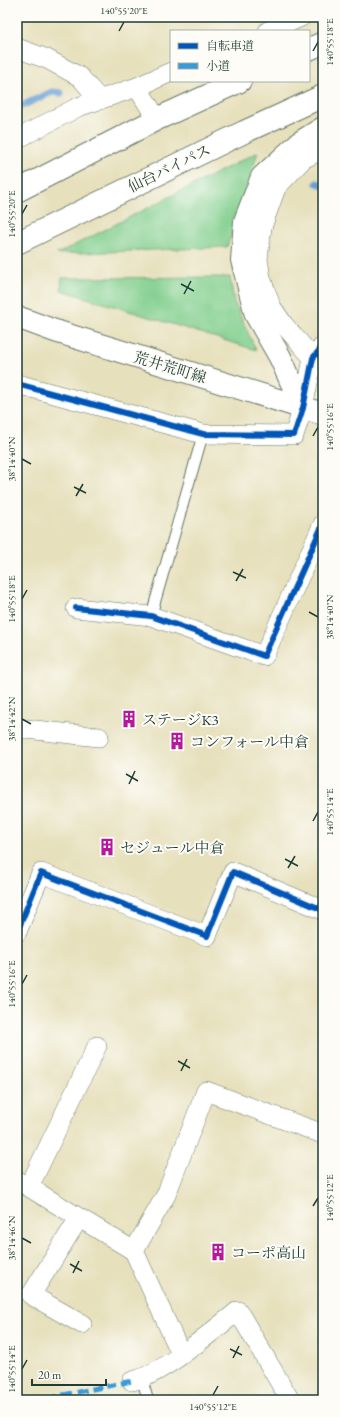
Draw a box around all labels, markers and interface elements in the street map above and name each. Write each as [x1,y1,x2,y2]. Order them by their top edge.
text: 140°55'20"E [100,4,148,17]
text: 140°55'18"E [323,18,336,66]
legend [170,30,310,82]
text: 自転車道 [206,38,254,54]
text: 小道 [206,58,230,74]
street label: 仙台バイパス [125,140,213,196]
text: 140°55'20"E [5,190,18,238]
street label: 荒井荒町線 [131,347,209,387]
text: 140°55'16"E [323,403,336,451]
text: 38°14'40"N [5,436,18,481]
text: 140°55'18"E [5,575,18,623]
text: 38°14'40"N [323,594,336,639]
text: 38°14'42"N [5,696,18,741]
building icon: ステージK3 [119,709,139,729]
place label: ステージK3 [142,710,219,729]
building icon: コンフォール中倉 [167,731,187,751]
place label: コンフォール中倉 [190,732,309,751]
text: 140°55'14"E [323,788,336,836]
building icon: セジュール中倉 [97,837,117,857]
place label: セジュール中倉 [120,838,224,857]
text: 140°55'16"E [5,960,18,1008]
text: 140°55'12"E [323,1174,336,1222]
text: 38°14'46"N [5,1215,18,1260]
building icon: コーポ高山 [208,1242,228,1262]
place label: コーポ高山 [231,1243,306,1262]
text: 140°55'14"E [5,1345,18,1393]
scale bar [32,1361,106,1387]
text: 20 m [38,1367,62,1383]
text: 140°55'12"E [189,1400,237,1413]

